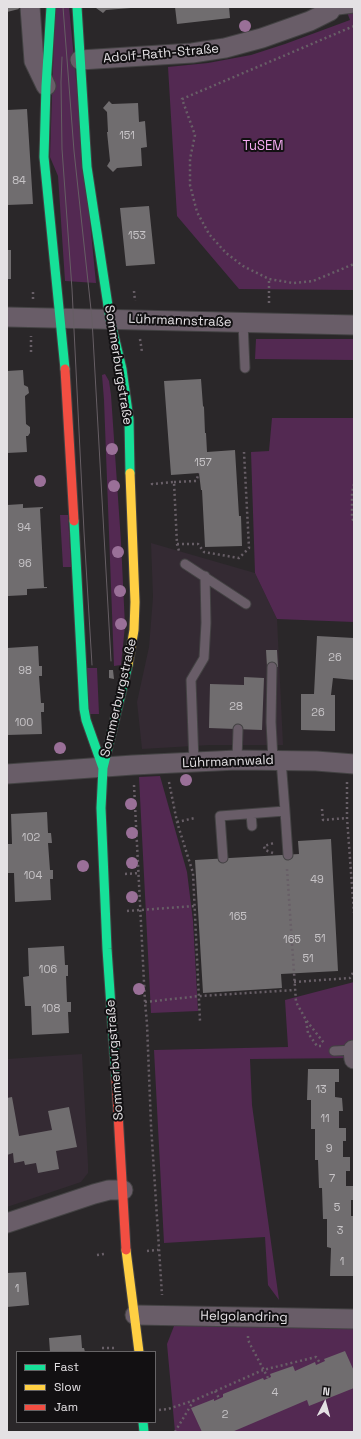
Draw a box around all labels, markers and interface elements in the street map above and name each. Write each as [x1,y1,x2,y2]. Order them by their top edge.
street label: Adolf-Rath-Straße [102,41,220,67]
house number: 151 [119,129,135,143]
park label: TuSEM [242,138,284,154]
house number: 84 [12,174,26,188]
house number: 153 [128,229,146,243]
street label: Sommerburgstraße [101,304,135,426]
street label: Lührmannstraße [128,311,232,331]
house number: 157 [194,456,212,470]
house number: 94 [17,521,31,535]
house number: 96 [18,557,32,571]
street label: Sommerburgstraße [98,637,140,759]
house number: 26 [328,651,342,665]
house number: 98 [18,664,32,678]
house number: 28 [229,700,243,714]
house number: 26 [311,706,325,720]
house number: 100 [15,716,33,730]
street label: Lührmannwald [182,753,274,771]
house number: 102 [22,831,40,845]
house number: 104 [24,869,42,883]
house number: 49 [310,873,324,887]
house number: 165 [229,910,247,924]
house number: 51 [314,932,326,946]
house number: 165 [283,933,301,947]
house number: 51 [302,952,314,966]
house number: 106 [39,963,57,977]
street label: Sommerburgstraße [103,999,127,1121]
house number: 108 [42,1002,60,1016]
house number: 13 [315,1083,327,1097]
house number: 11 [320,1112,330,1126]
house number: 9 [326,1142,332,1156]
house number: 7 [329,1172,335,1186]
house number: 5 [334,1201,340,1215]
house number: 3 [337,1224,343,1238]
house number: 1 [340,1255,344,1269]
house number: 1 [15,1282,19,1296]
street label: Helgolandring [200,1308,288,1326]
legend [16,1351,156,1423]
text: Fast [54,1359,79,1375]
text: Slow [54,1379,81,1395]
north arrow [305,1383,345,1423]
text: N [322,1384,331,1398]
house number: 4 [272,1386,278,1400]
text: Jam [54,1399,78,1415]
house number: 2 [222,1408,228,1422]

